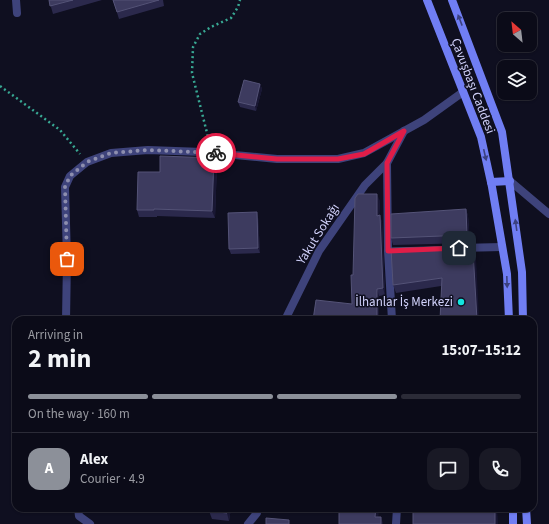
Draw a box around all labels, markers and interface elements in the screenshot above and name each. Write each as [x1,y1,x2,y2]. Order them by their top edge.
north arrow [497,12,537,52]
map controls [497,12,537,100]
one-way arrow [456,14,462,26]
street label: Çavuşbaşı Caddesi [447,36,499,136]
button: layers [497,60,537,100]
courier [196,133,236,173]
icon: bike [205,142,227,164]
one-way arrow [482,148,488,161]
street label: Yakut Sokağı [292,200,344,269]
one-way arrow [513,219,519,232]
pin [442,231,476,265]
icon: home [448,237,470,259]
pin [50,242,84,276]
icon: bag [56,248,78,270]
one-way arrow [504,276,510,289]
place label: İlhanlar İş Merkezi [355,293,453,311]
marker: İlhanlar İş Merkezi [456,297,466,307]
text: Arriving in [28,326,83,344]
text: 2 min [28,340,91,377]
text: 15:07–15:12 [441,340,521,361]
text: On the way · 160 m [28,405,130,423]
button: chat [427,448,469,490]
button: phone [479,448,521,490]
text: Alex [80,449,108,470]
text: A [45,458,53,479]
text: Courier · 4.9 [80,470,145,488]

